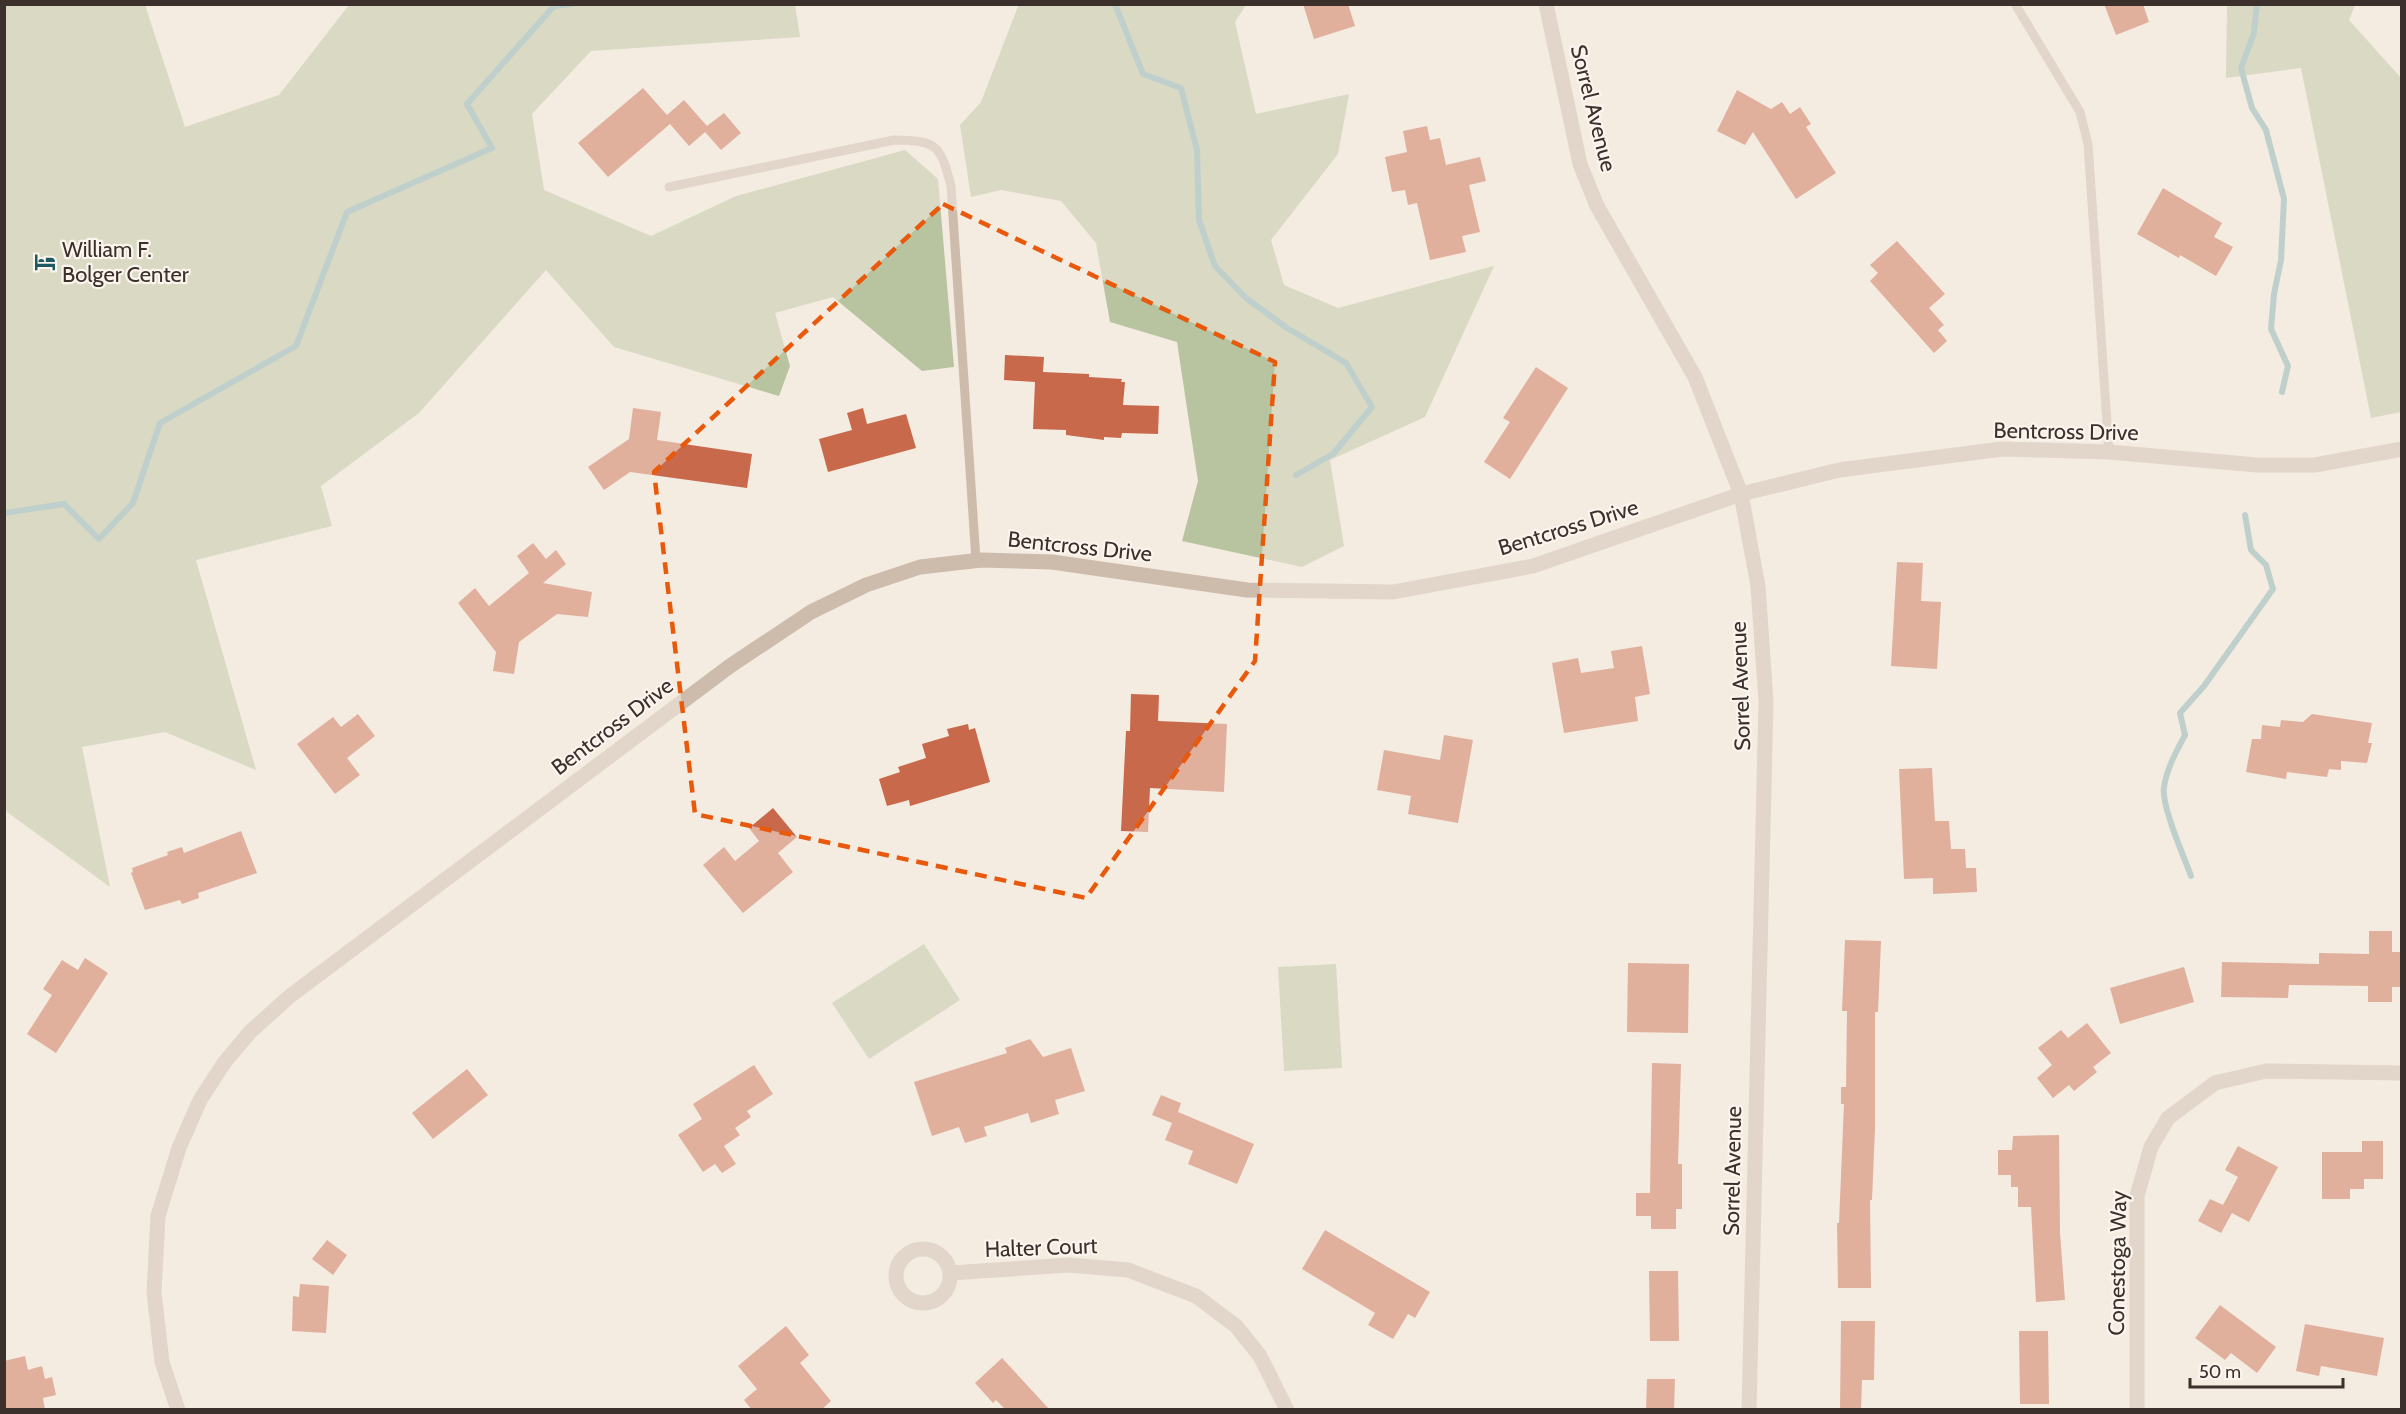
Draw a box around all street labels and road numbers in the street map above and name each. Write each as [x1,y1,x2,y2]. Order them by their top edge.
street label: Sorrel Avenue [1565,42,1622,174]
street label: Bentcross Drive [1993,417,2139,446]
street label: Bentcross Drive [1495,493,1641,562]
street label: Bentcross Drive [1006,525,1154,568]
street label: Sorrel Avenue [1725,621,1756,751]
street label: Bentcross Drive [546,672,678,781]
street label: Sorrel Avenue [1718,1106,1747,1236]
street label: Conestoga Way [2103,1190,2132,1336]
street label: Halter Court [984,1232,1098,1263]

